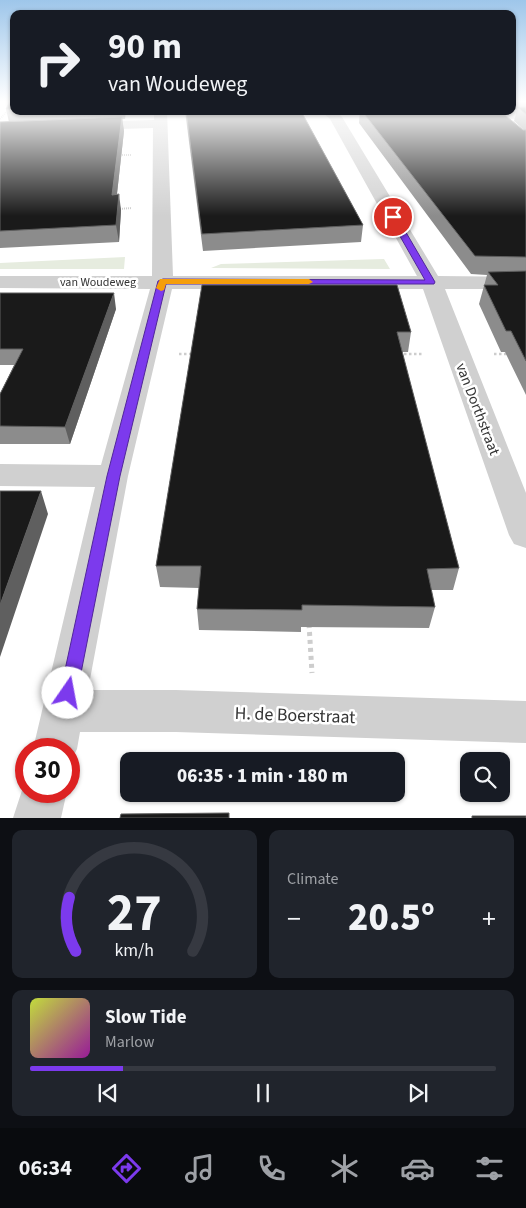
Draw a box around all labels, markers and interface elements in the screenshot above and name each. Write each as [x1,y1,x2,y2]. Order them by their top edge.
text: 90 m [108,22,182,72]
icon: right [25,30,90,95]
text: van Woudeweg [108,68,247,100]
pin [372,196,414,238]
icon: arrive [379,203,407,231]
street label: van Woudeweg [60,274,136,291]
street label: van Dorthstraat [450,360,505,458]
position arrow [41,666,93,718]
street label: H. de Boerstraat [234,701,356,730]
speed limit sign: 30 [15,738,80,803]
map controls [460,752,510,802]
button: search [460,752,510,802]
text: 06:35 · 1 min · 180 m [177,763,348,790]
text: Climate [287,868,338,890]
text: 27 [107,877,162,951]
text: 20.5° [348,891,435,945]
text: − [287,899,301,939]
text: + [482,899,496,939]
text: km/h [115,938,154,963]
text: Slow Tide [105,1004,186,1031]
text: Marlow [105,1031,154,1053]
icon: previous [94,1079,122,1107]
icon: pause [249,1079,277,1107]
icon: next [404,1079,432,1107]
icon: directions [109,1151,144,1186]
icon: music [182,1151,217,1186]
icon: phone [254,1151,289,1186]
icon: climate [327,1151,362,1186]
icon: car [400,1151,435,1186]
icon: filters [472,1151,507,1186]
text: 06:34 [19,1152,72,1184]

